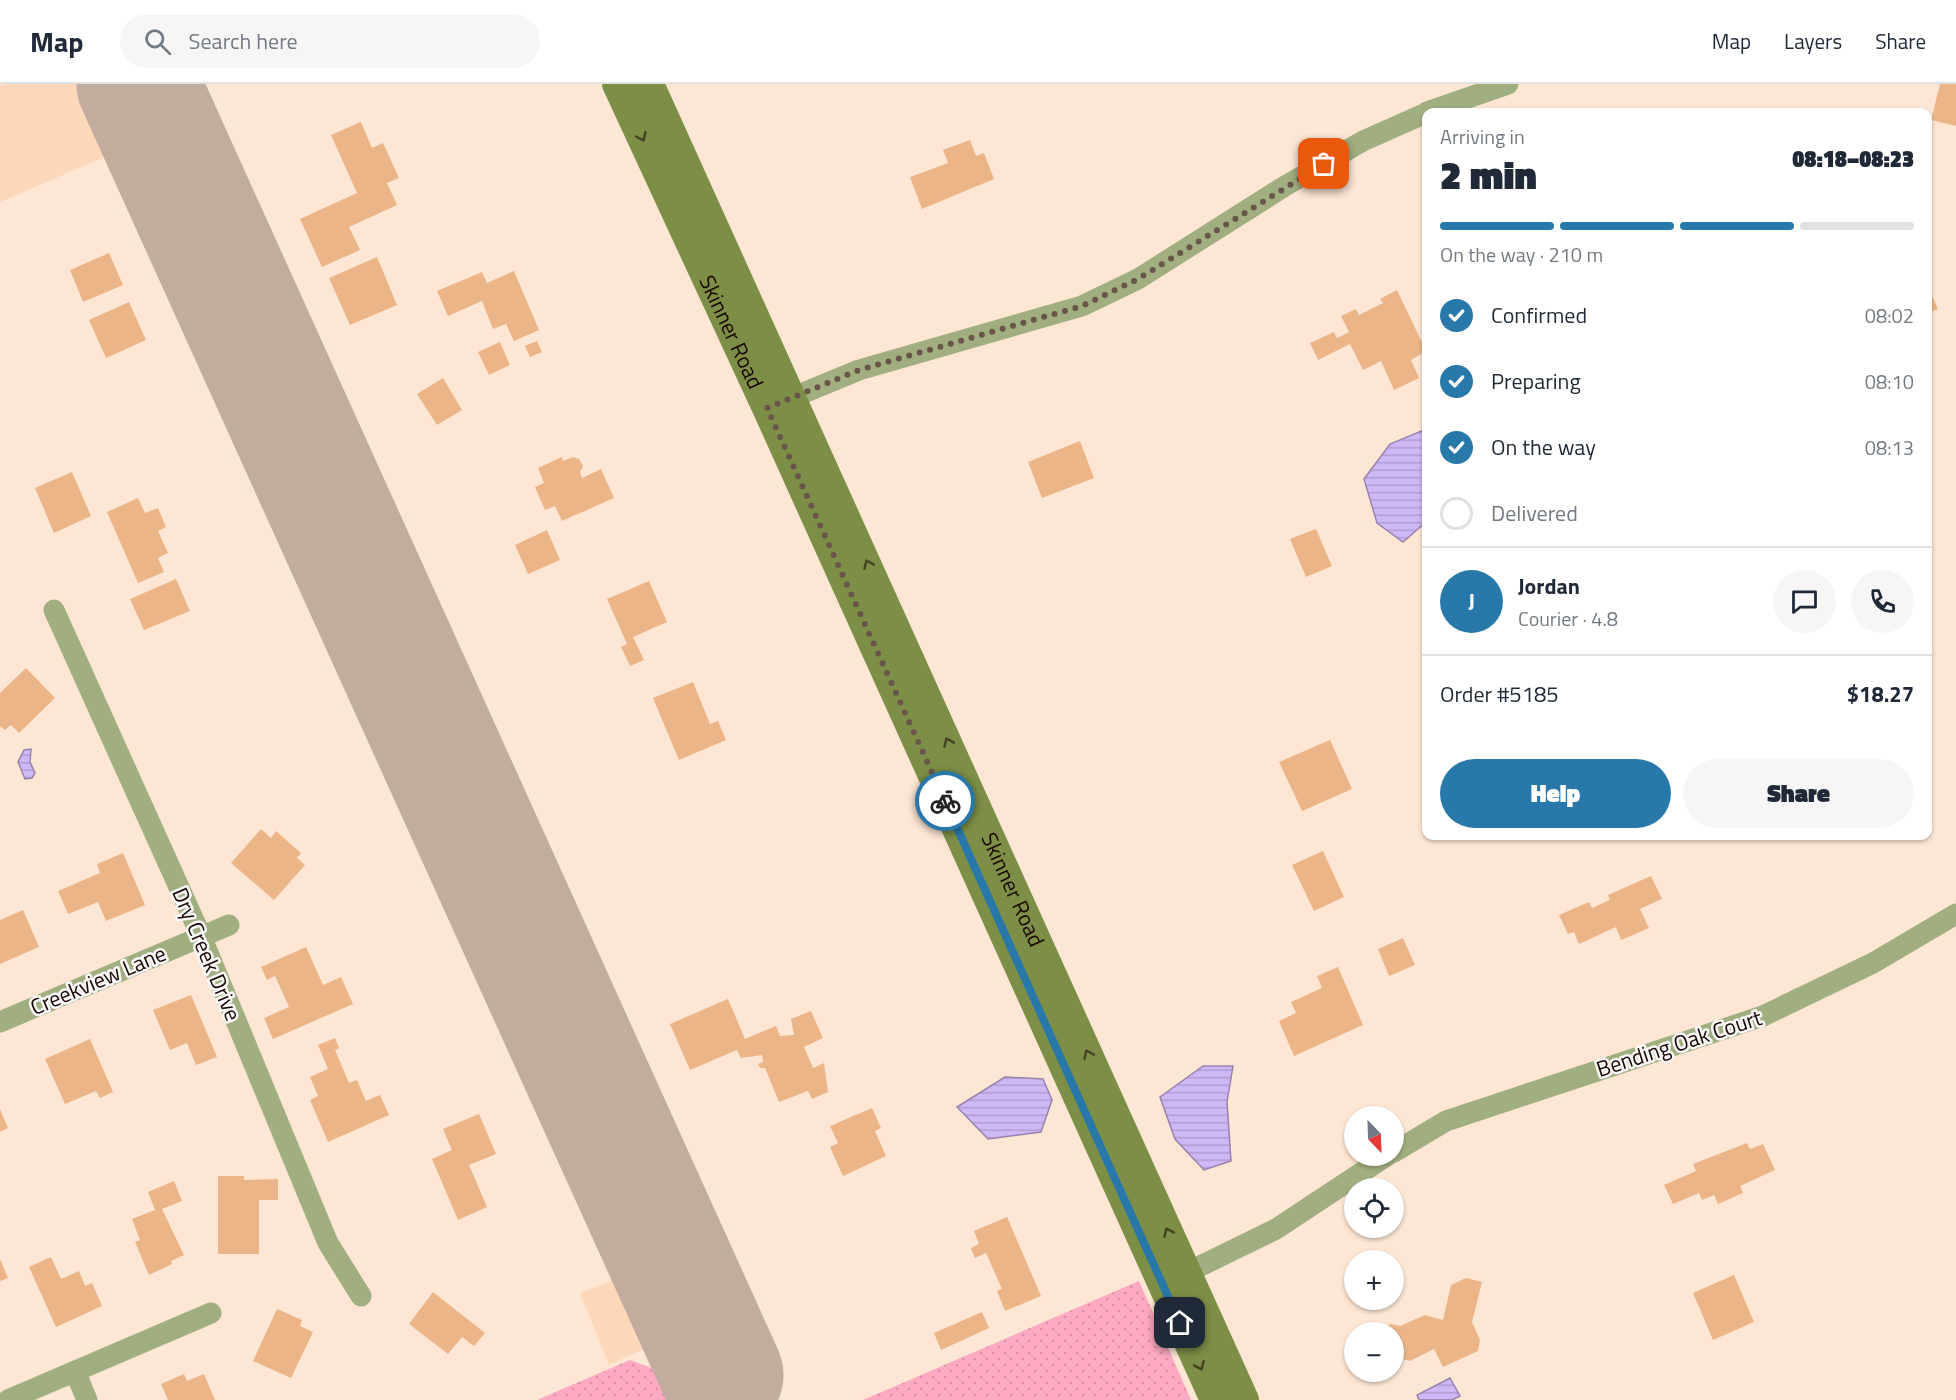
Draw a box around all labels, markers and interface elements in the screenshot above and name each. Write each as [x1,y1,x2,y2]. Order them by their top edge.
search box [120,14,540,68]
text: Map [30,20,84,63]
text: Search here [189,24,298,58]
icon: search [141,25,174,58]
text: Map [1712,25,1751,57]
text: Layers [1784,25,1842,57]
text: Share [1875,25,1926,57]
text: Arriving in [1440,121,1525,152]
one-way arrow [634,131,646,142]
pin [1298,138,1349,189]
text: 08:18–08:23 [1792,142,1914,176]
text: 2 min [1440,145,1537,204]
icon: bag [1307,147,1340,180]
text: On the way · 210 m [1440,239,1603,270]
street label: Skinner Road [691,269,773,394]
text: Confirmed [1491,298,1587,332]
icon: check [1440,299,1473,332]
text: 08:02 [1865,300,1914,331]
text: Preparing [1491,364,1581,398]
icon: check [1440,365,1473,398]
text: 08:10 [1865,366,1914,397]
text: On the way [1491,430,1596,464]
icon: check [1440,431,1473,464]
text: 08:13 [1865,432,1914,463]
text: Delivered [1491,496,1578,530]
one-way arrow [863,560,875,571]
text: Jordan [1518,569,1580,603]
button: chat [1773,570,1836,633]
button: phone [1851,570,1914,633]
text: J [1468,584,1475,618]
text: Courier · 4.8 [1518,603,1618,634]
text: Order #5185 [1440,677,1559,711]
text: $18.27 [1847,677,1914,711]
one-way arrow [943,738,955,749]
button: Help [1440,759,1671,828]
button: Share [1683,759,1914,828]
courier [915,771,975,831]
icon: bike [929,785,962,818]
street label: Skinner Road [973,827,1054,952]
street label: Dry Creek Drive [164,882,250,1026]
street label: Creekview Lane [25,936,171,1024]
street label: Bending Oak Court [1592,1000,1766,1086]
one-way arrow [1084,1049,1096,1060]
north arrow [1344,1106,1404,1166]
map controls [1344,1106,1404,1382]
button: locate [1344,1178,1404,1238]
one-way arrow [1164,1227,1176,1238]
button: + [1344,1250,1404,1310]
pin [1154,1297,1205,1348]
icon: home [1163,1306,1196,1339]
button: − [1344,1322,1404,1382]
one-way arrow [1193,1360,1205,1371]

